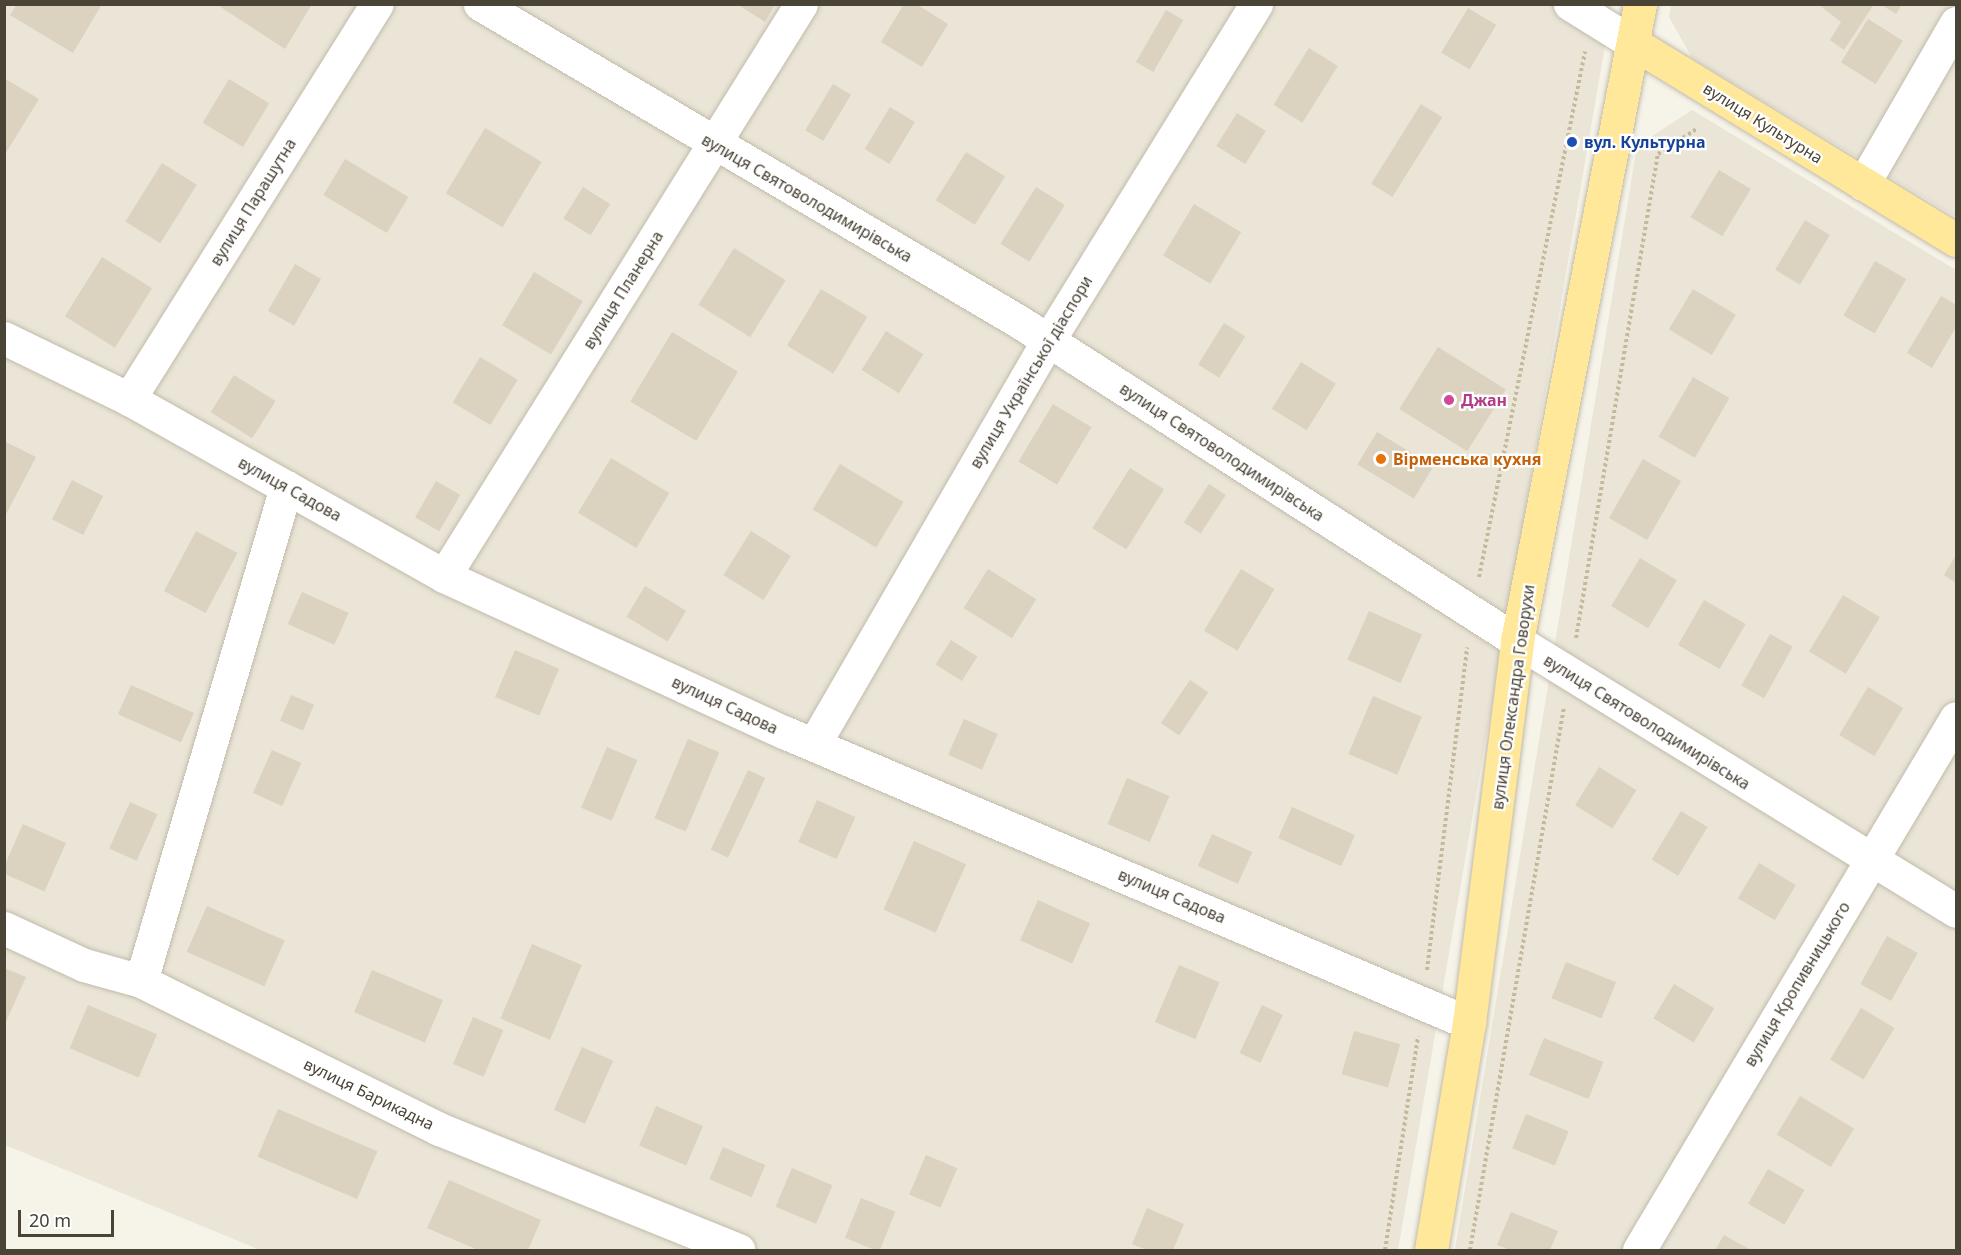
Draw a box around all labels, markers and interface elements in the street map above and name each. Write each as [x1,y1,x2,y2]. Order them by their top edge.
street label: вулиця Культурна [1700,79,1826,167]
street label: вулиця Святоволодимирівська [698,130,916,266]
place label: вул. Культурна [1584,132,1705,152]
street label: вулиця Парашутна [206,135,300,269]
marker: вул. Культурна [1565,135,1579,149]
street label: вулиця Планерна [579,227,667,353]
street label: вулиця Української діаспори [966,272,1096,472]
street label: вулиця Святоволодимирівська [1116,379,1328,525]
place label: Джан [1461,390,1507,410]
marker: Джан [1442,393,1456,407]
place label: Вірменська кухня [1393,449,1541,469]
marker: Вірменська кухня [1374,452,1388,466]
street label: вулиця Садова [235,453,345,525]
street label: вулиця Олександра Говорухи [1488,583,1538,811]
street label: вулиця Святоволодимирівська [1540,650,1754,794]
street label: вулиця Садова [669,672,781,738]
street label: вулиця Садова [1115,865,1229,927]
street label: вулиця Кропивницького [1740,898,1854,1070]
street label: вулиця Барикадна [301,1054,437,1134]
scale bar [21,1198,117,1236]
text: 20 m [29,1208,71,1232]

